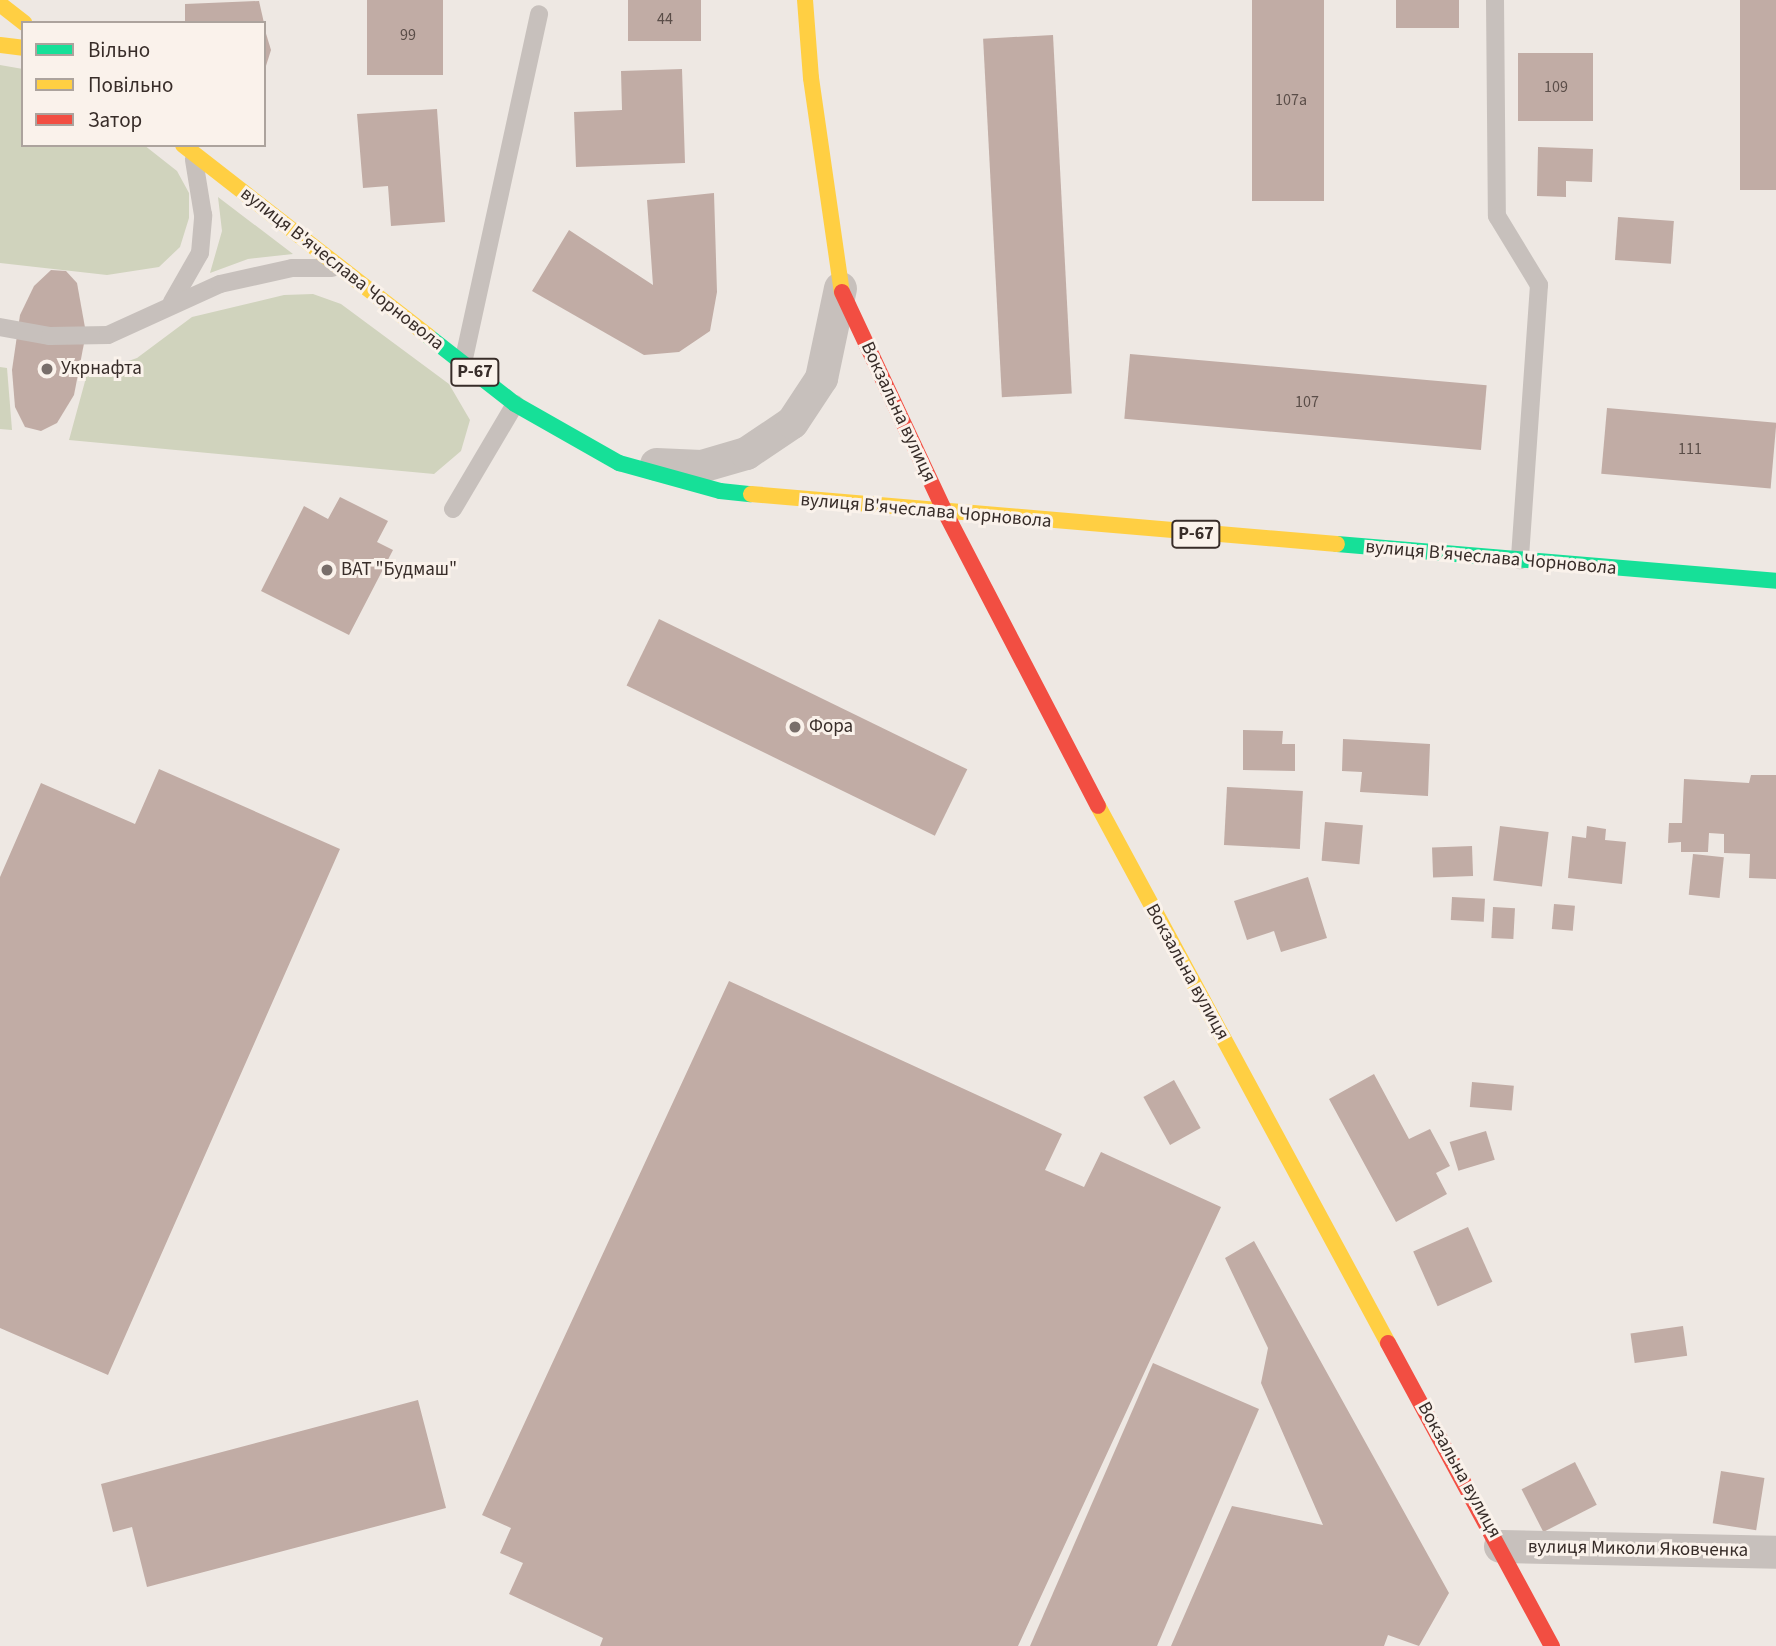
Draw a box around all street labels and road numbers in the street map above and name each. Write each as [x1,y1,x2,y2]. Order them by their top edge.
street label: вулиця В'ячеслава Чорновола [236,182,448,356]
street label: Вокзальна вулиця [856,338,940,486]
road number: Р-67 [449,358,501,386]
street label: вулиця В'ячеслава Чорновола [800,489,1052,533]
road number: Р-67 [1170,520,1222,548]
street label: вулиця В'ячеслава Чорновола [1365,536,1617,580]
street label: Вокзальна вулиця [1140,900,1234,1044]
street label: Вокзальна вулиця [1412,1398,1506,1542]
street label: вулиця Миколи Яковченка [1528,1536,1748,1562]

